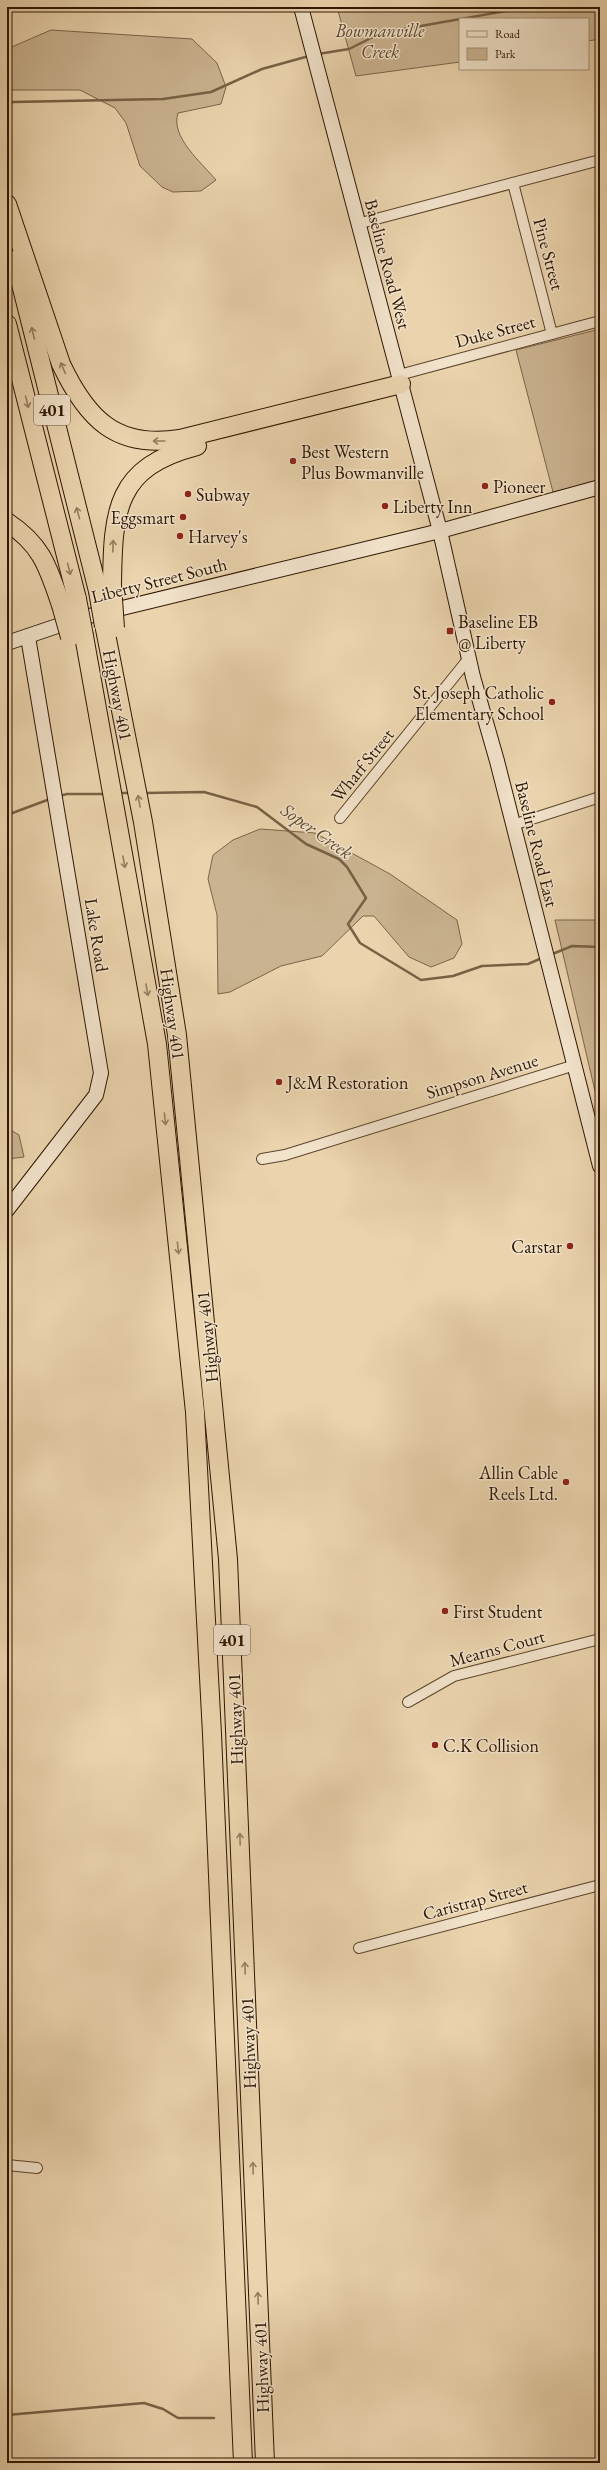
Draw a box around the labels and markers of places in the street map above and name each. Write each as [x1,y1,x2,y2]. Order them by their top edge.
place label: Best Western Plus Bowmanville [301,440,424,484]
marker: Best Western Plus Bowmanville [288,456,298,466]
place label: Pioneer [493,475,546,498]
marker: Pioneer [480,481,490,491]
place label: Subway [196,483,250,506]
marker: Subway [183,489,193,499]
place label: Liberty Inn [393,495,473,518]
marker: Liberty Inn [380,501,390,511]
place label: Eggsmart [111,506,175,529]
marker: Eggsmart [178,512,188,522]
place label: Harvey's [188,525,248,548]
marker: Harvey's [175,531,185,541]
place label: Baseline EB @ Liberty [458,610,538,654]
marker: Baseline EB @ Liberty [445,626,455,636]
place label: St. Joseph Catholic Elementary School [413,681,544,725]
marker: St. Joseph Catholic Elementary School [547,697,557,707]
place label: J&M Restoration [285,1071,409,1094]
marker: J&M Restoration [274,1077,284,1087]
place label: Carstar [511,1235,562,1258]
marker: Carstar [565,1241,575,1251]
place label: Allin Cable Reels Ltd. [478,1461,558,1505]
marker: Allin Cable Reels Ltd. [561,1477,571,1487]
place label: First Student [453,1600,543,1623]
marker: First Student [440,1606,450,1616]
place label: C.K Collision [443,1734,539,1757]
marker: C.K Collision [430,1740,440,1750]

